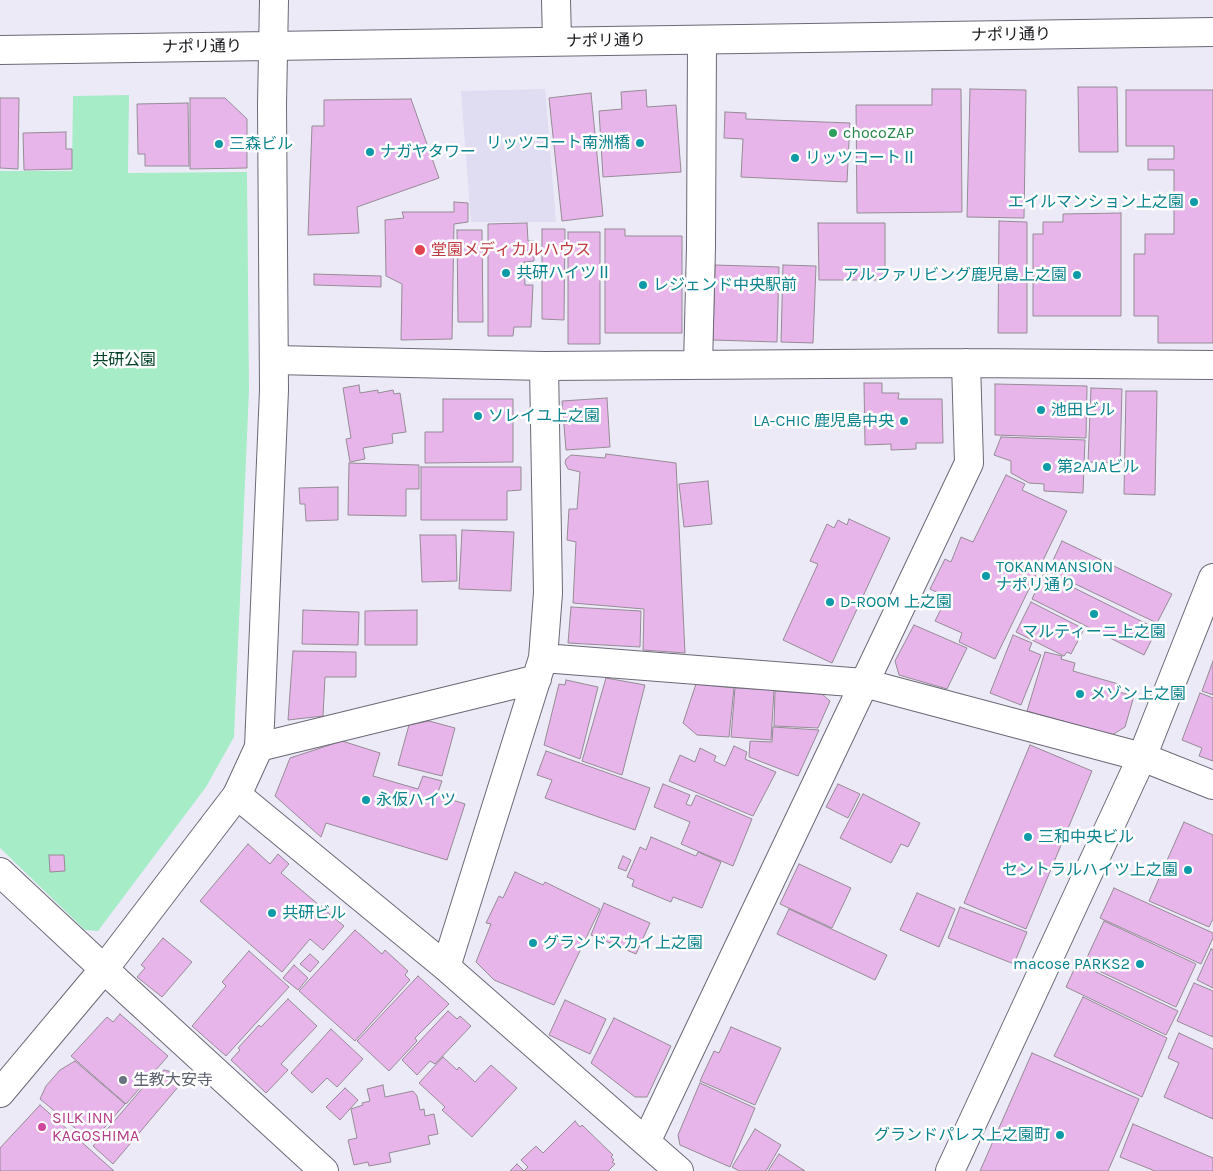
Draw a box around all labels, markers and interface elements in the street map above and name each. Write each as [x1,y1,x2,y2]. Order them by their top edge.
street label: ナポリ通り [971,25,1051,45]
street label: ナポリ通り [566,31,646,51]
street label: ナポリ通り [162,37,242,57]
place label: chocoZAP [843,123,914,143]
marker: chocoZAP [827,127,839,139]
place label: リッツコート南洲橋 [486,133,630,153]
place label: 三森ビル [229,134,293,154]
marker: リッツコート南洲橋 [634,137,646,149]
marker: 三森ビル [213,138,225,150]
place label: ナガヤタワー [380,142,476,162]
marker: ナガヤタワー [364,146,376,158]
place label: リッツコートⅡ [805,148,917,168]
marker: リッツコートⅡ [789,152,801,164]
place label: エイルマンション上之園 [1008,192,1184,212]
marker: エイルマンション上之園 [1188,196,1200,208]
place label: 堂園メディカルハウス [431,240,591,260]
marker: 堂園メディカルハウス [413,243,427,257]
place label: 共研ハイツⅡ [516,263,612,283]
place label: アルファリビング鹿児島上之園 [843,265,1067,285]
marker: 共研ハイツⅡ [500,267,512,279]
marker: アルファリビング鹿児島上之園 [1071,269,1083,281]
place label: レジェンド中央駅前 [653,275,797,295]
marker: レジェンド中央駅前 [637,279,649,291]
park label: 共研公園 [92,350,156,370]
place label: 池田ビル [1051,400,1115,420]
marker: 池田ビル [1035,404,1047,416]
place label: ソレイユ上之園 [488,406,600,426]
marker: ソレイユ上之園 [472,410,484,422]
place label: LA-CHIC 鹿児島中央 [753,411,894,431]
marker: LA-CHIC 鹿児島中央 [898,415,910,427]
place label: 第2AJAビル [1057,457,1139,477]
marker: 第2AJAビル [1041,461,1053,473]
place label: TOKANMANSION ナポリ通り [996,557,1113,595]
marker: TOKANMANSION ナポリ通り [980,570,992,582]
place label: D-ROOM 上之園 [840,592,952,612]
marker: D-ROOM 上之園 [824,596,836,608]
marker: マルティーニ上之園 [1088,608,1100,620]
place label: マルティーニ上之園 [1022,622,1166,642]
place label: メゾン上之園 [1090,684,1186,704]
marker: メゾン上之園 [1074,688,1086,700]
place label: 永仮ハイツ [376,790,456,810]
marker: 永仮ハイツ [360,794,372,806]
place label: 三和中央ビル [1038,827,1134,847]
marker: 三和中央ビル [1022,831,1034,843]
place label: セントラルハイツ上之園 [1002,860,1178,880]
marker: セントラルハイツ上之園 [1182,864,1194,876]
place label: 共研ビル [282,903,346,923]
marker: 共研ビル [266,907,278,919]
place label: グランドスカイ上之園 [543,933,703,953]
marker: グランドスカイ上之園 [527,937,539,949]
place label: macose PARKS2 [1013,954,1130,974]
marker: macose PARKS2 [1134,958,1146,970]
place label: 生教大安寺 [133,1070,213,1090]
marker: 生教大安寺 [117,1074,129,1086]
place label: SILK INN KAGOSHIMA [52,1108,139,1146]
marker: SILK INN KAGOSHIMA [36,1121,48,1133]
place label: グランドパレス上之園町 [874,1125,1050,1145]
marker: グランドパレス上之園町 [1054,1129,1066,1141]

